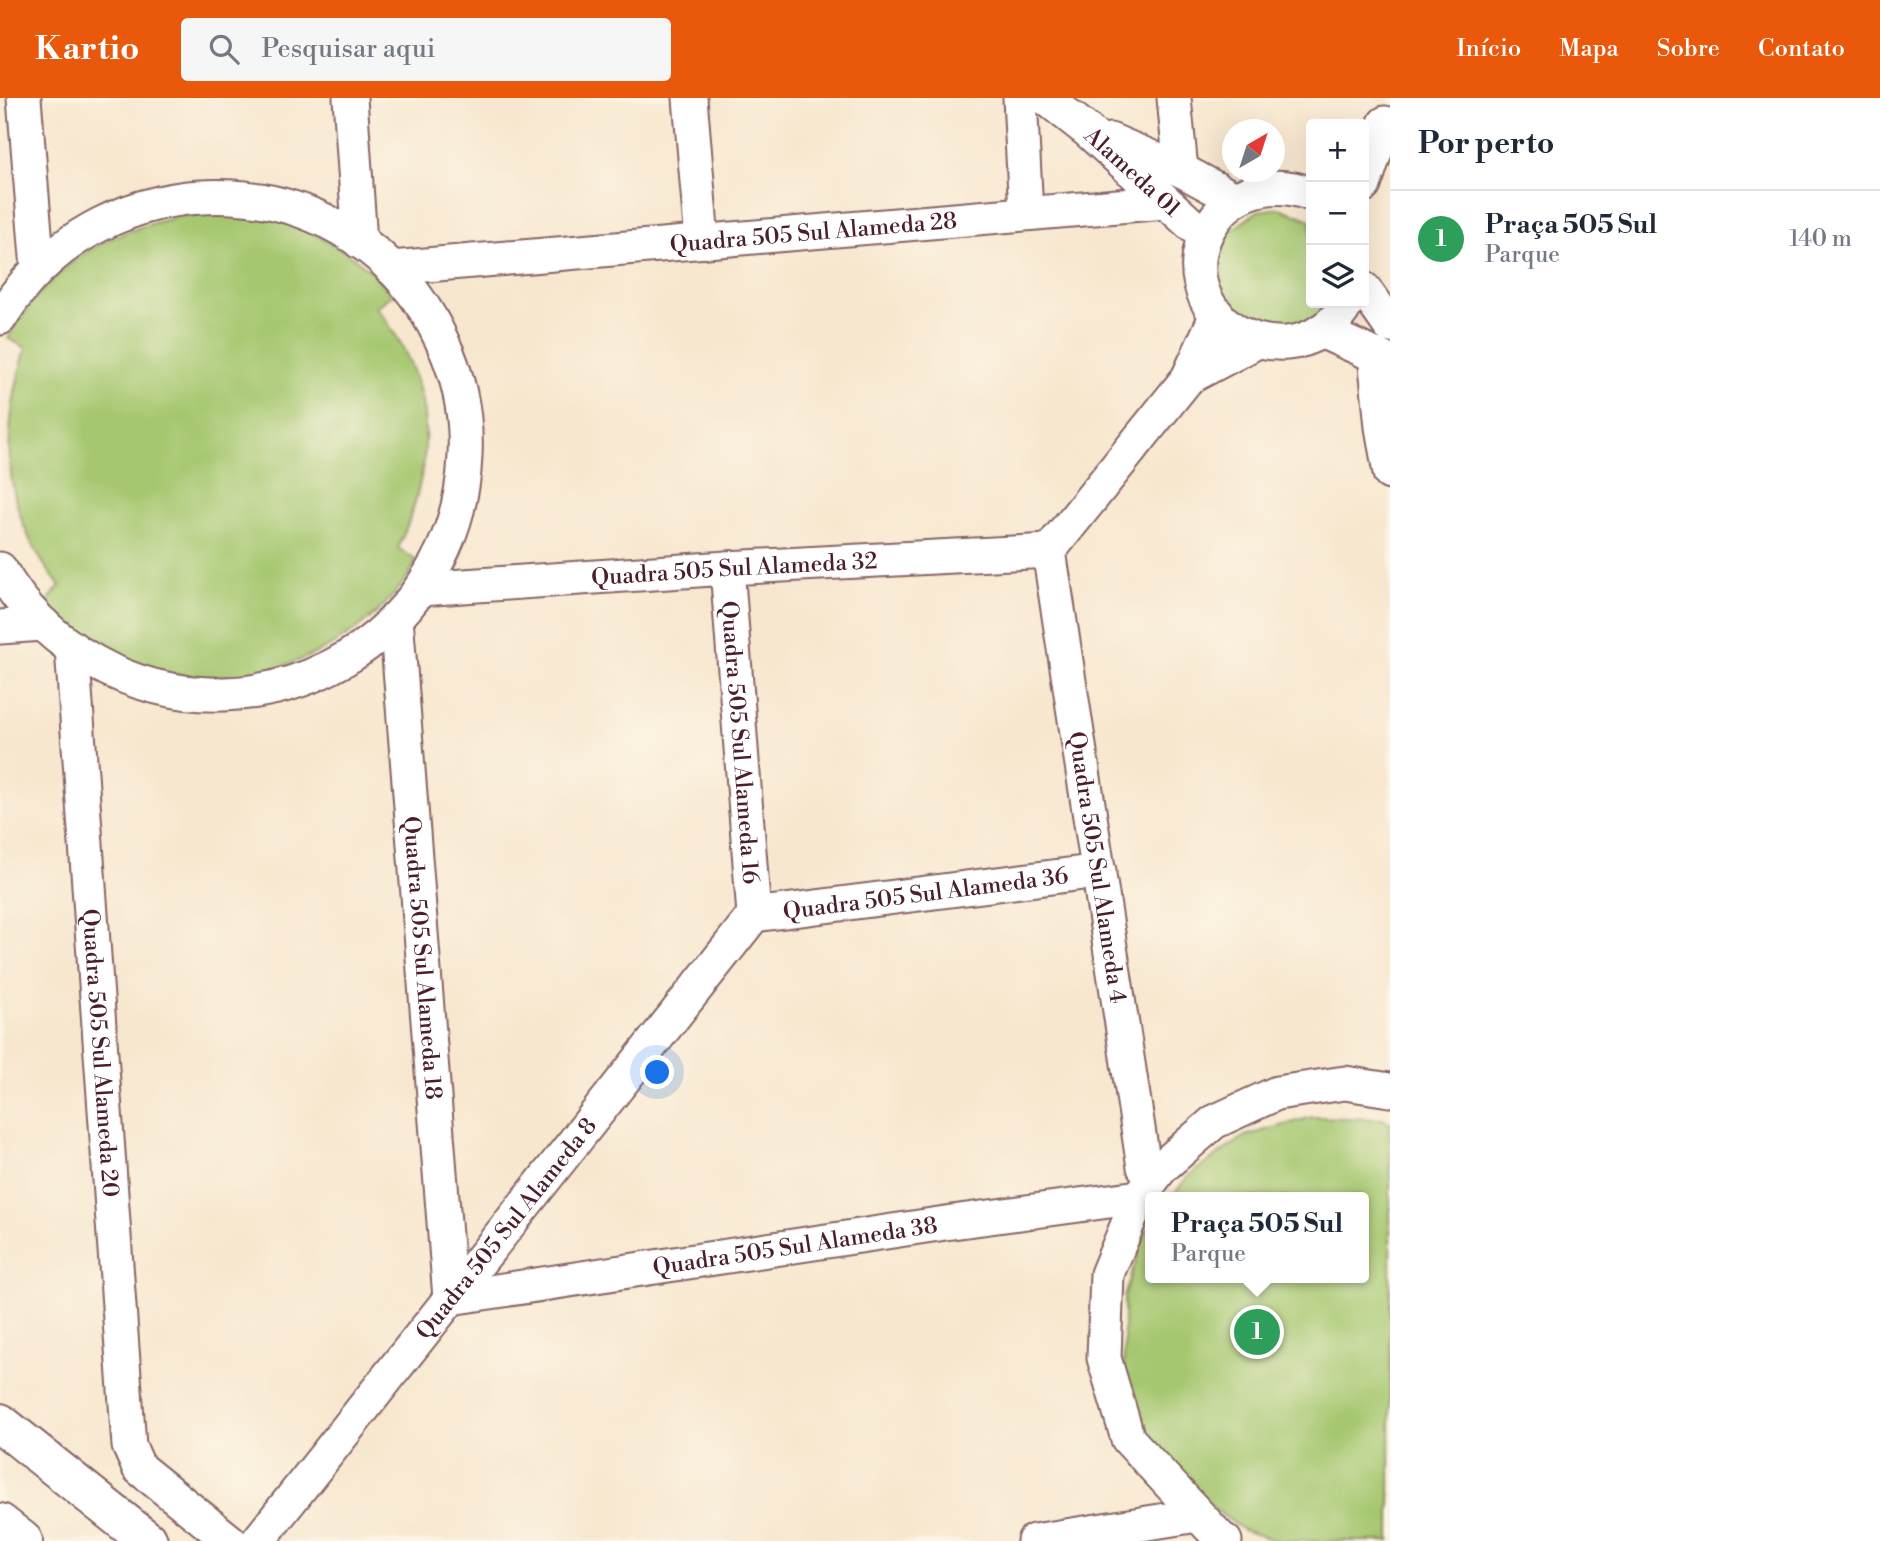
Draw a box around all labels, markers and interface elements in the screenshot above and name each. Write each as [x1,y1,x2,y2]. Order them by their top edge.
search box [181,18,671,81]
text: Kartio [35,29,139,70]
icon: search [205,30,243,68]
text: Pesquisar aqui [261,33,435,65]
text: Início [1457,34,1521,64]
text: Mapa [1559,34,1619,64]
text: Sobre [1657,34,1720,64]
text: Contato [1758,34,1845,64]
north arrow [1222,119,1285,182]
map controls [1306,119,1369,308]
button: + [1306,119,1369,182]
street label: Alameda 01 [1078,121,1186,223]
text: Por perto [1418,125,1554,163]
button: − [1306,182,1369,245]
street label: Quadra 505 Sul Alameda 28 [669,207,958,259]
text: Praça 505 Sul [1485,209,1657,241]
text: 1 [1435,225,1447,253]
text: 140 m [1789,225,1852,253]
text: Parque [1485,241,1560,269]
button: layers [1306,245,1369,308]
street label: Quadra 505 Sul Alameda 32 [590,547,878,592]
street label: Quadra 505 Sul Alameda 16 [715,600,765,885]
street label: Quadra 505 Sul Alameda 4 [1062,730,1132,1005]
street label: Quadra 505 Sul Alameda 18 [397,815,447,1101]
street label: Quadra 505 Sul Alameda 36 [781,862,1070,926]
street label: Quadra 505 Sul Alameda 20 [76,908,124,1198]
your location [640,1055,674,1089]
street label: Quadra 505 Sul Alameda 8 [410,1112,603,1345]
popup [1145,1192,1369,1283]
text: Praça 505 Sul [1171,1208,1343,1240]
street label: Quadra 505 Sul Alameda 38 [651,1211,939,1282]
text: Parque [1171,1240,1246,1268]
pin: 1 [1234,1306,1280,1358]

